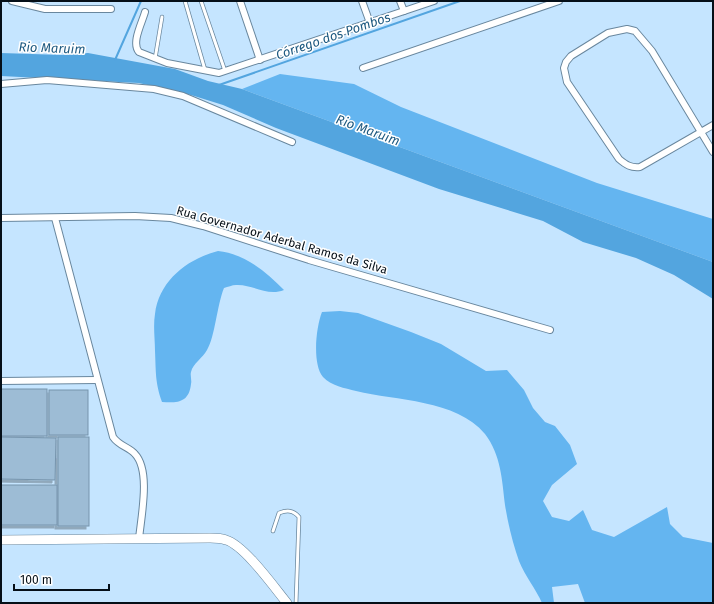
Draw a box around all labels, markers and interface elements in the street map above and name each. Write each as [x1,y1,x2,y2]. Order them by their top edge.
water label: Córrego dos Pombos [274,9,392,63]
water label: Rio Maruim [18,39,86,57]
water label: Rio Maruim [334,112,402,148]
street label: Rua Governador Aderbal Ramos da Silva [175,203,389,277]
scale bar [14,566,109,592]
text: 100 m [20,573,52,587]

